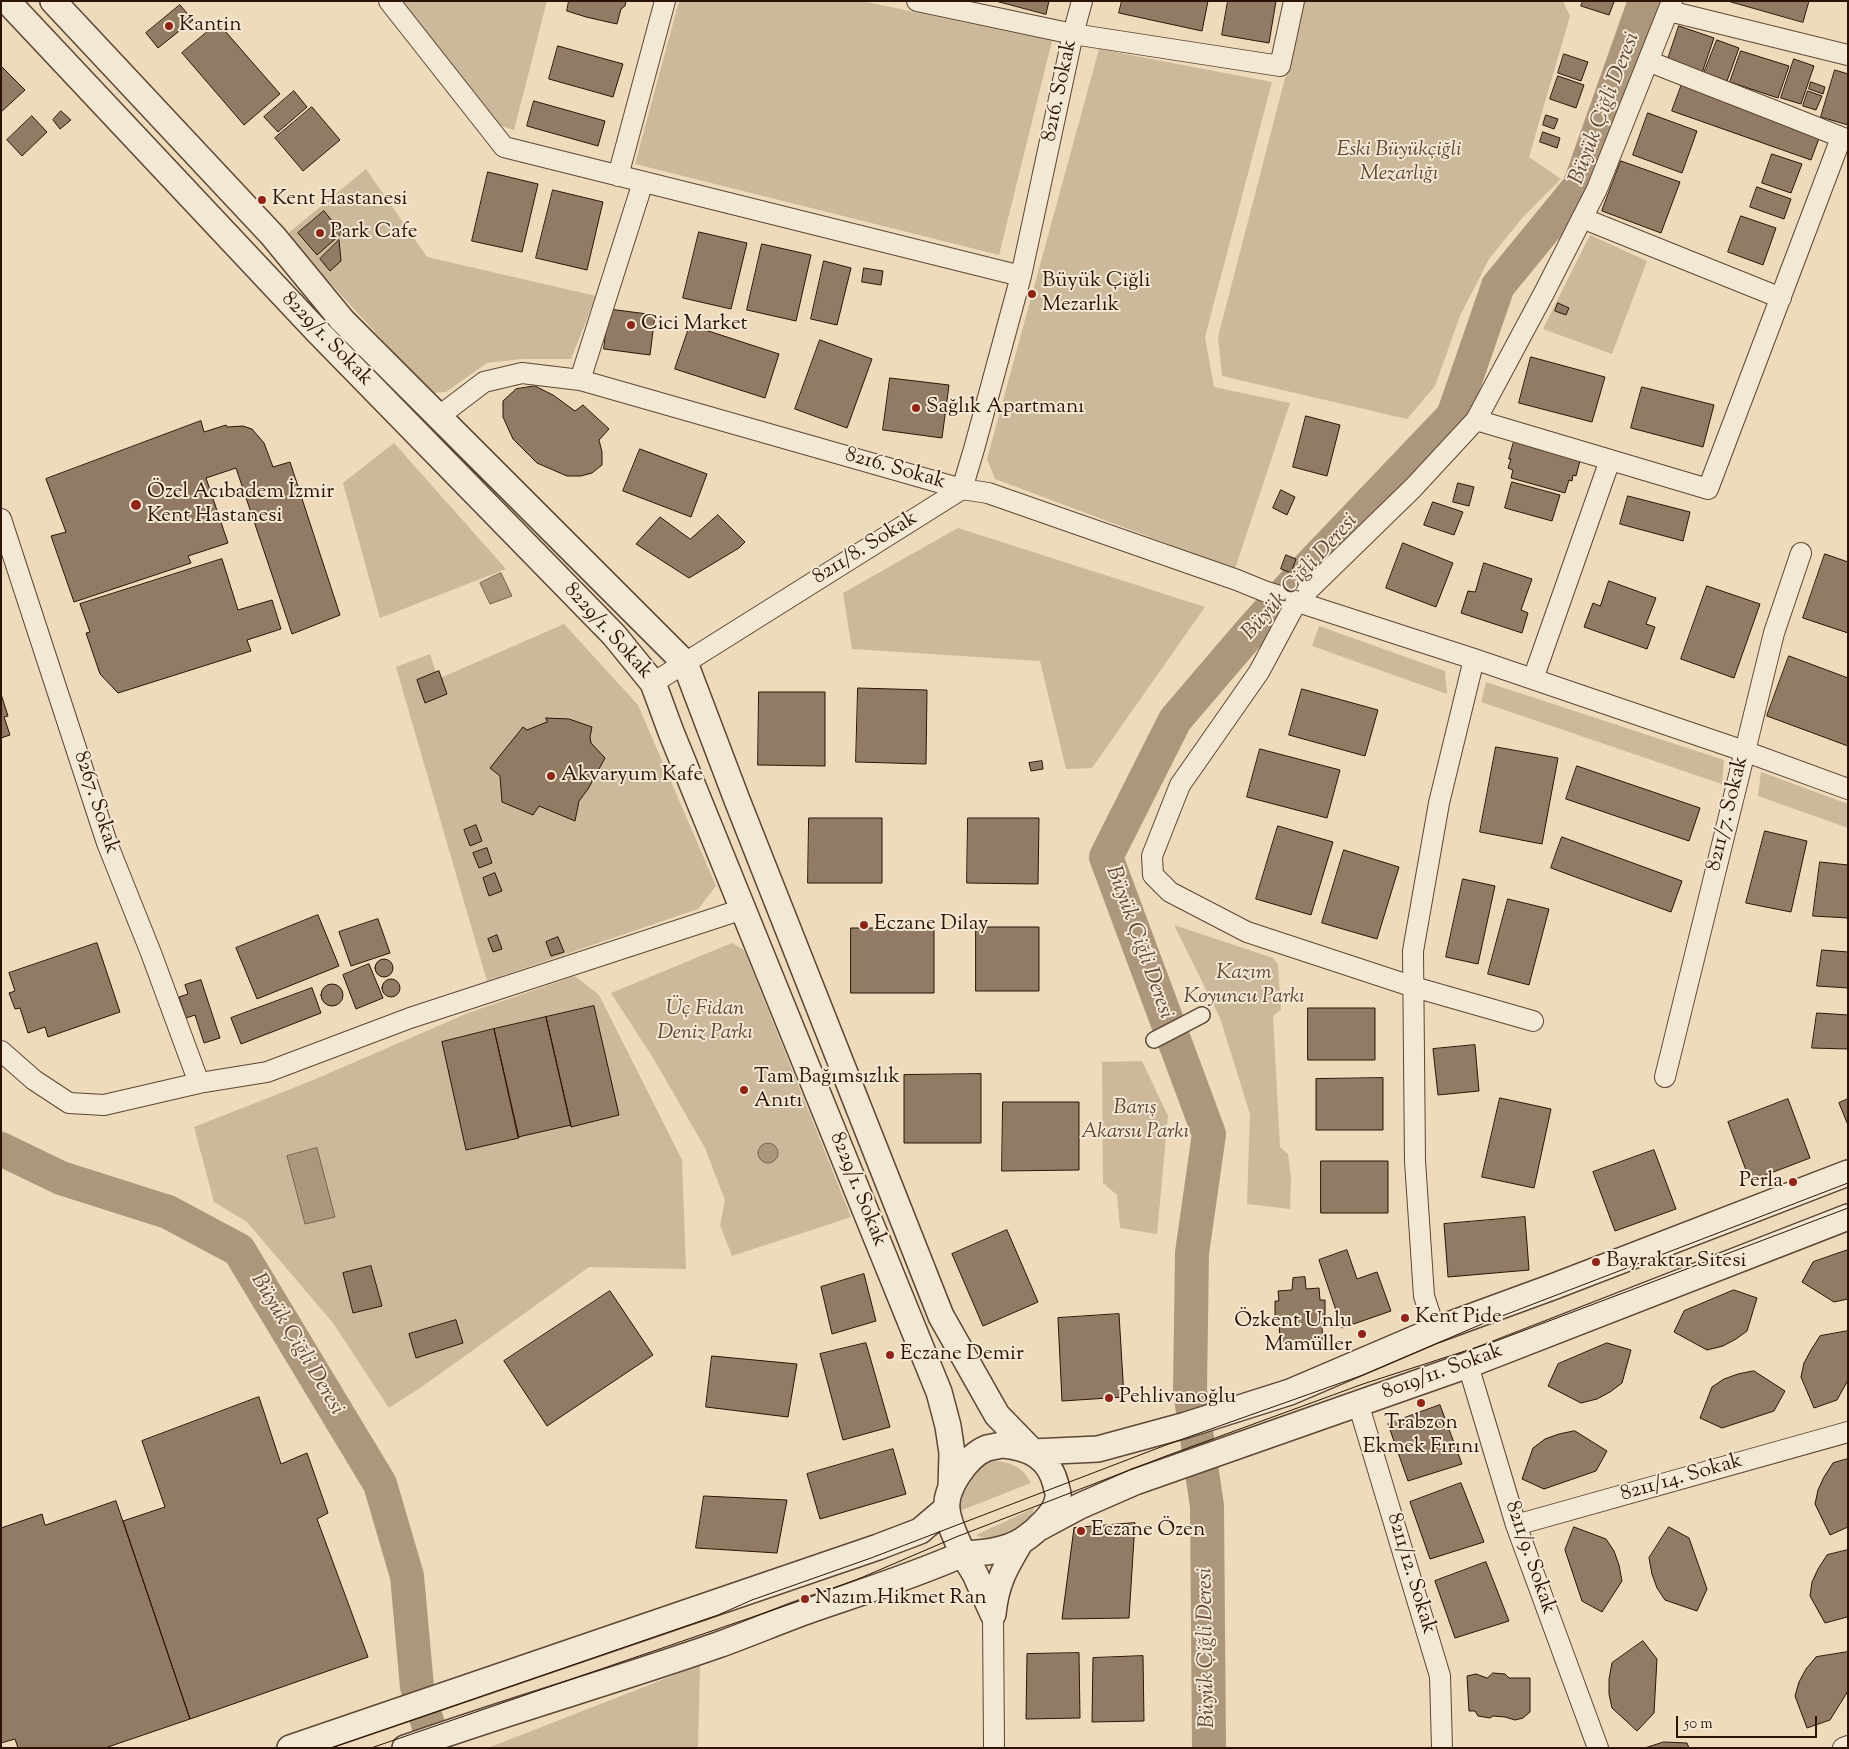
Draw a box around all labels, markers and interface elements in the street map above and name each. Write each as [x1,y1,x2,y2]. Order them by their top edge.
place label: Kantin [179,13,242,39]
marker: Kantin [163,20,175,32]
water label: Büyük Çiğli Deresi [1565,29,1647,189]
street label: 8216. Sokak [1038,38,1084,144]
park label: Eski Büyükçiğli Mezarlığı [1336,138,1462,188]
place label: Kent Hastanesi [272,187,408,213]
marker: Kent Hastanesi [256,194,268,206]
place label: Park Cafe [330,220,418,246]
marker: Park Cafe [314,227,326,239]
place label: Büyük Çiğli Mezarlık [1042,269,1150,319]
street label: 8229/1. Sokak [275,288,377,392]
marker: Büyük Çiğli Mezarlık [1026,288,1038,300]
place label: Cici Market [641,312,748,338]
marker: Cici Market [625,319,637,331]
place label: Sağlık Apartmanı [926,395,1084,421]
marker: Sağlık Apartmanı [910,402,922,414]
street label: 8216. Sokak [842,444,948,496]
place label: Özel Acıbadem İzmir Kent Hastanesi [147,480,334,530]
marker: Özel Acıbadem İzmir Kent Hastanesi [129,498,143,512]
street label: 8211/8. Sokak [809,507,923,591]
water label: Büyük Çiğli Deresi [1237,509,1365,647]
street label: 8229/1. Sokak [557,579,657,685]
street label: 8267. Sokak [67,749,123,857]
street label: 8211/7. Sokak [1703,754,1755,874]
place label: Akvaryum Kafe [561,763,703,789]
marker: Akvaryum Kafe [545,770,557,782]
water label: Büyük Çiğli Deresi [1098,863,1178,1023]
place label: Eczane Dilay [874,912,989,938]
marker: Eczane Dilay [858,919,870,931]
park label: Kazım Koyuncu Parkı [1183,961,1305,1011]
park label: Üç Fidan Deniz Parkı [657,997,753,1047]
place label: Tam Bağımsızlık Anıtı [754,1065,900,1115]
marker: Tam Bağımsızlık Anıtı [738,1084,750,1096]
park label: Barış Akarsu Parkı [1081,1096,1189,1146]
street label: 8229/1. Sokak [823,1129,891,1251]
place label: Perla [1739,1169,1783,1195]
marker: Perla [1787,1176,1799,1188]
place label: Bayraktar Sitesi [1606,1249,1746,1275]
marker: Bayraktar Sitesi [1590,1256,1602,1268]
water label: Büyük Çiğli Deresi [243,1269,349,1421]
place label: Kent Pide [1415,1305,1502,1331]
place label: Özkent Unlu Mamüller [1234,1309,1352,1359]
marker: Kent Pide [1399,1312,1411,1324]
marker: Özkent Unlu Mamüller [1356,1328,1368,1340]
street label: 8019/11. Sokak [1379,1340,1507,1406]
place label: Eczane Demir [900,1342,1024,1368]
marker: Eczane Demir [884,1349,896,1361]
place label: Pehlivanoğlu [1119,1385,1236,1411]
marker: Pehlivanoğlu [1103,1392,1115,1404]
marker: Trabzon Ekmek Fırını [1415,1397,1427,1409]
place label: Trabzon Ekmek Fırını [1363,1411,1479,1461]
street label: 8211/14. Sokak [1618,1450,1746,1508]
street label: 8211/9. Sokak [1498,1498,1560,1618]
street label: 8211/12. Sokak [1380,1511,1440,1637]
place label: Eczane Özen [1091,1518,1205,1544]
marker: Eczane Özen [1075,1525,1087,1537]
water label: Büyük Çiğli Deresi [1193,1567,1223,1729]
place label: Nazım Hikmet Ran [815,1586,987,1612]
marker: Nazım Hikmet Ran [799,1593,811,1605]
scale bar [1679,1706,1820,1738]
text: 50 m [1684,1714,1713,1735]

